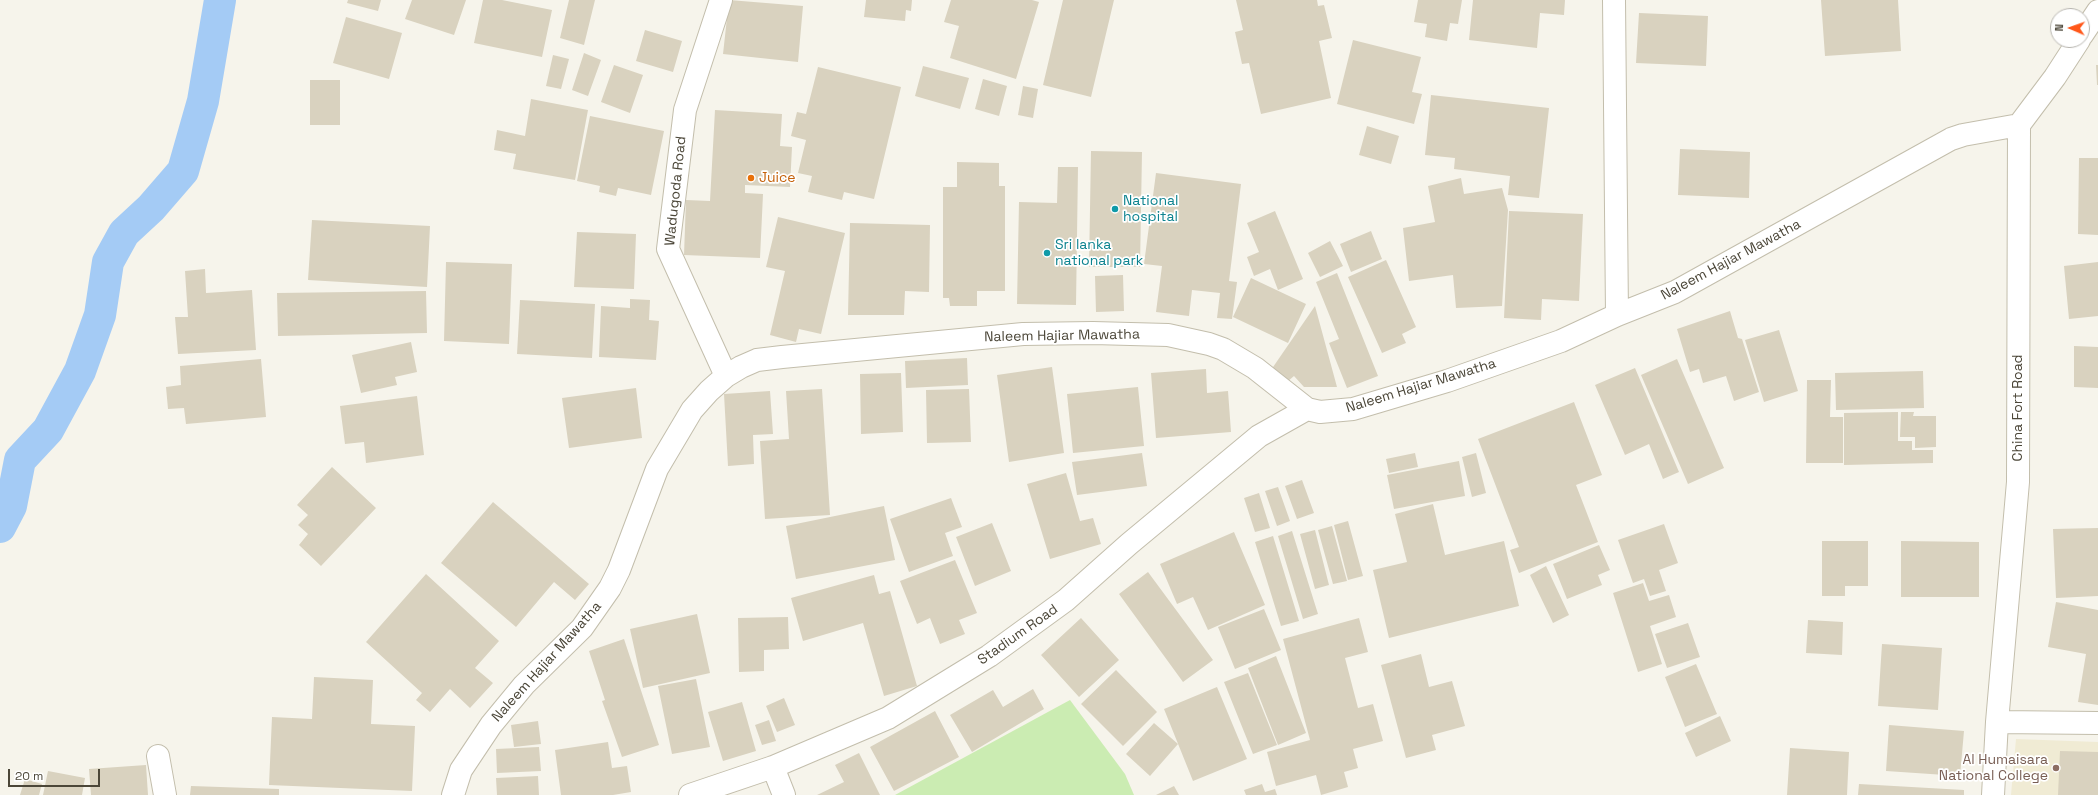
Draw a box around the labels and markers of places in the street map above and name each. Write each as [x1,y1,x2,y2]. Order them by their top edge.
place label: Juice [759,170,796,186]
marker: Juice [746,173,756,183]
place label: National hospital [1123,193,1178,226]
marker: National hospital [1110,204,1120,214]
place label: Sri lanka national park [1055,237,1143,270]
marker: Sri lanka national park [1042,248,1052,258]
place label: Al Humaisara National College [1939,752,2048,784]
marker: Al Humaisara National College [2051,763,2061,773]

